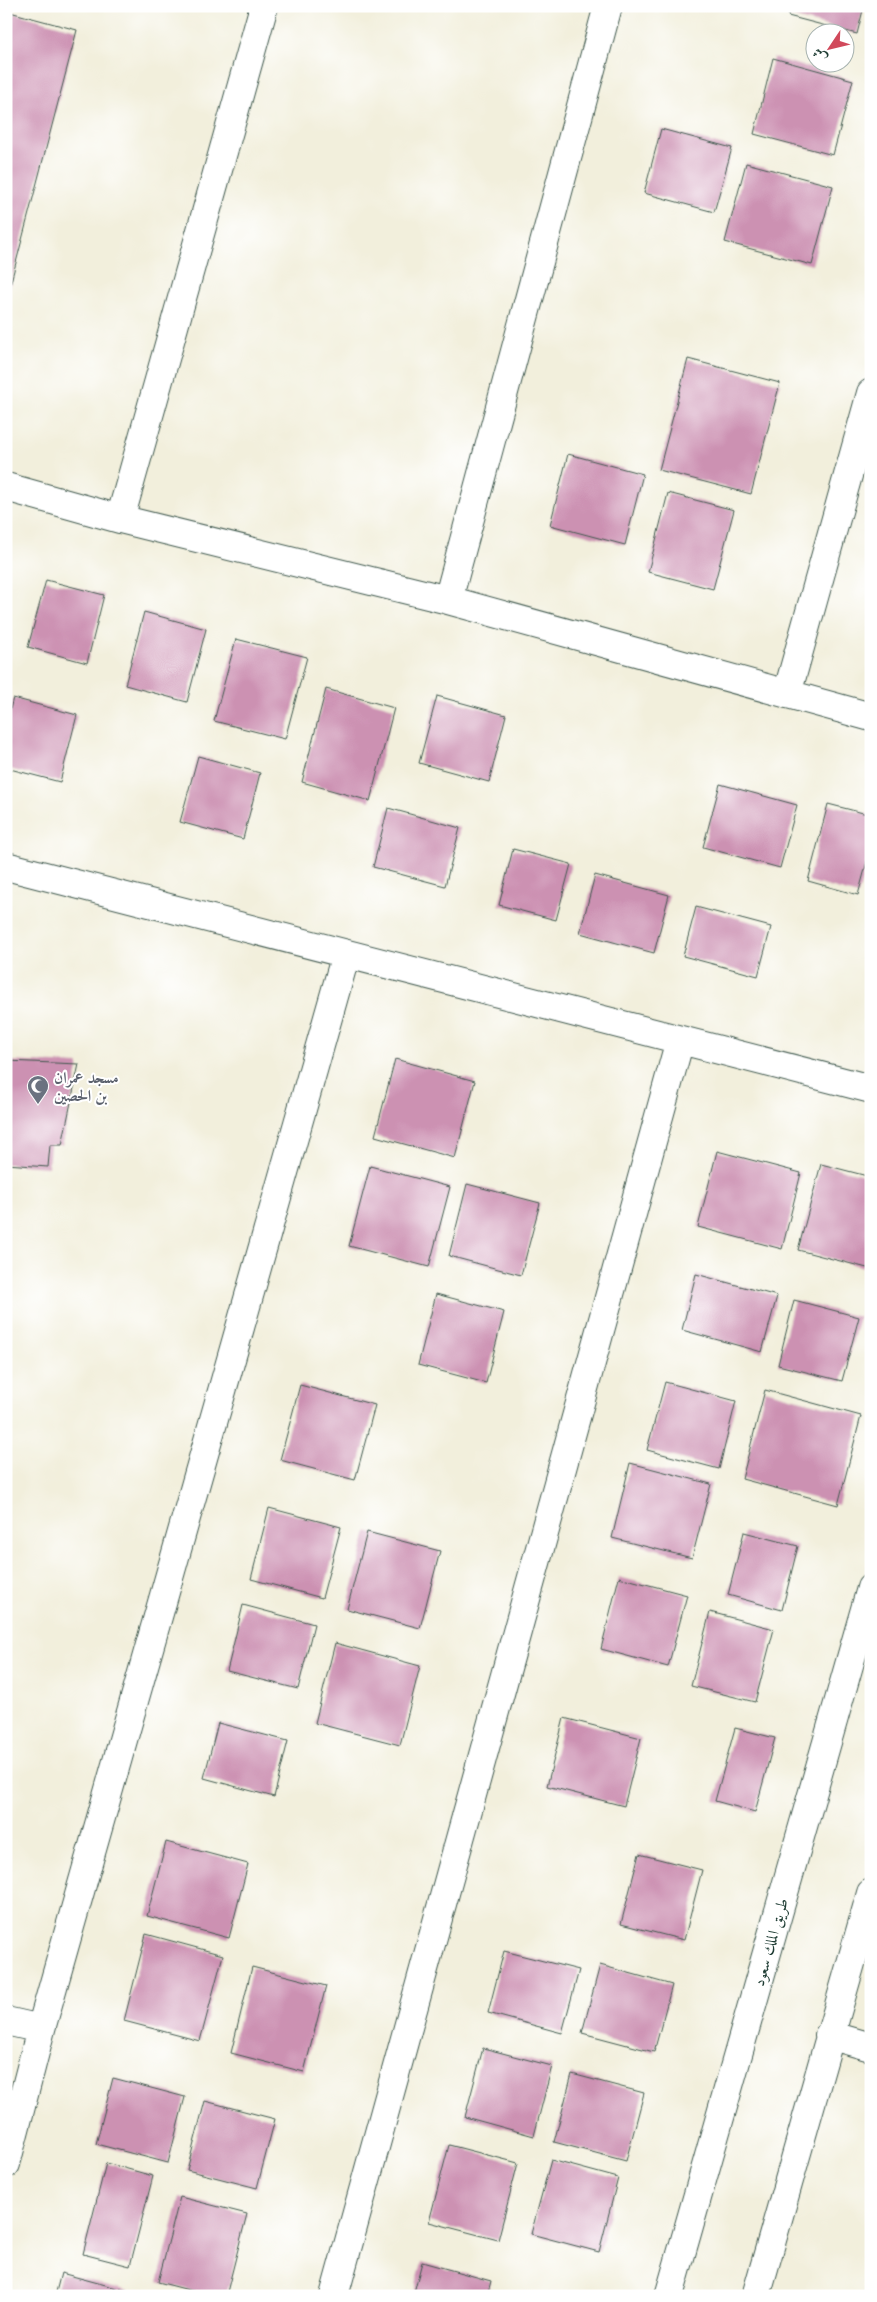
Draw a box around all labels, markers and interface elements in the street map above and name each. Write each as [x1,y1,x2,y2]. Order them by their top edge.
north arrow [804,22,854,72]
text: ش [808,45,831,66]
place label: مسجد عمران بن الحصين [54,1067,119,1105]
mosque icon: مسجد عمران بن الحصين [26,1074,50,1105]
street label: طريق الملك سعود [748,1896,793,1989]

